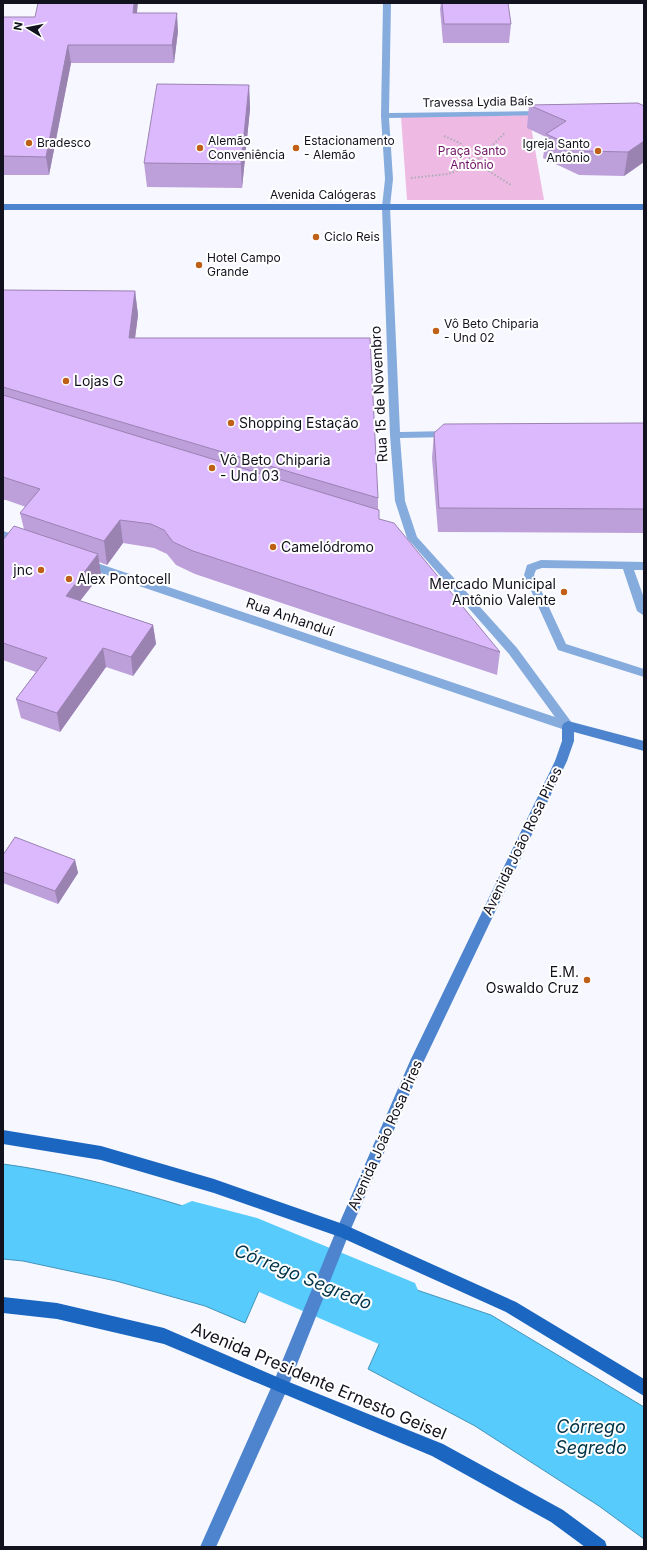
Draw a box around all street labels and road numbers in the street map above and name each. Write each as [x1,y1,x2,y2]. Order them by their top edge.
street label: Travessa Lydia Baís [422,93,534,110]
street label: Avenida Calógeras [270,187,376,202]
street label: Rua 15 de Novembro [366,325,391,463]
street label: Rua Anhanduí [244,594,337,640]
street label: Avenida João Rosa Pires [478,764,565,918]
street label: Avenida João Rosa Pires [344,1057,425,1212]
street label: Avenida Presidente Ernesto Geisel [189,1318,449,1444]

